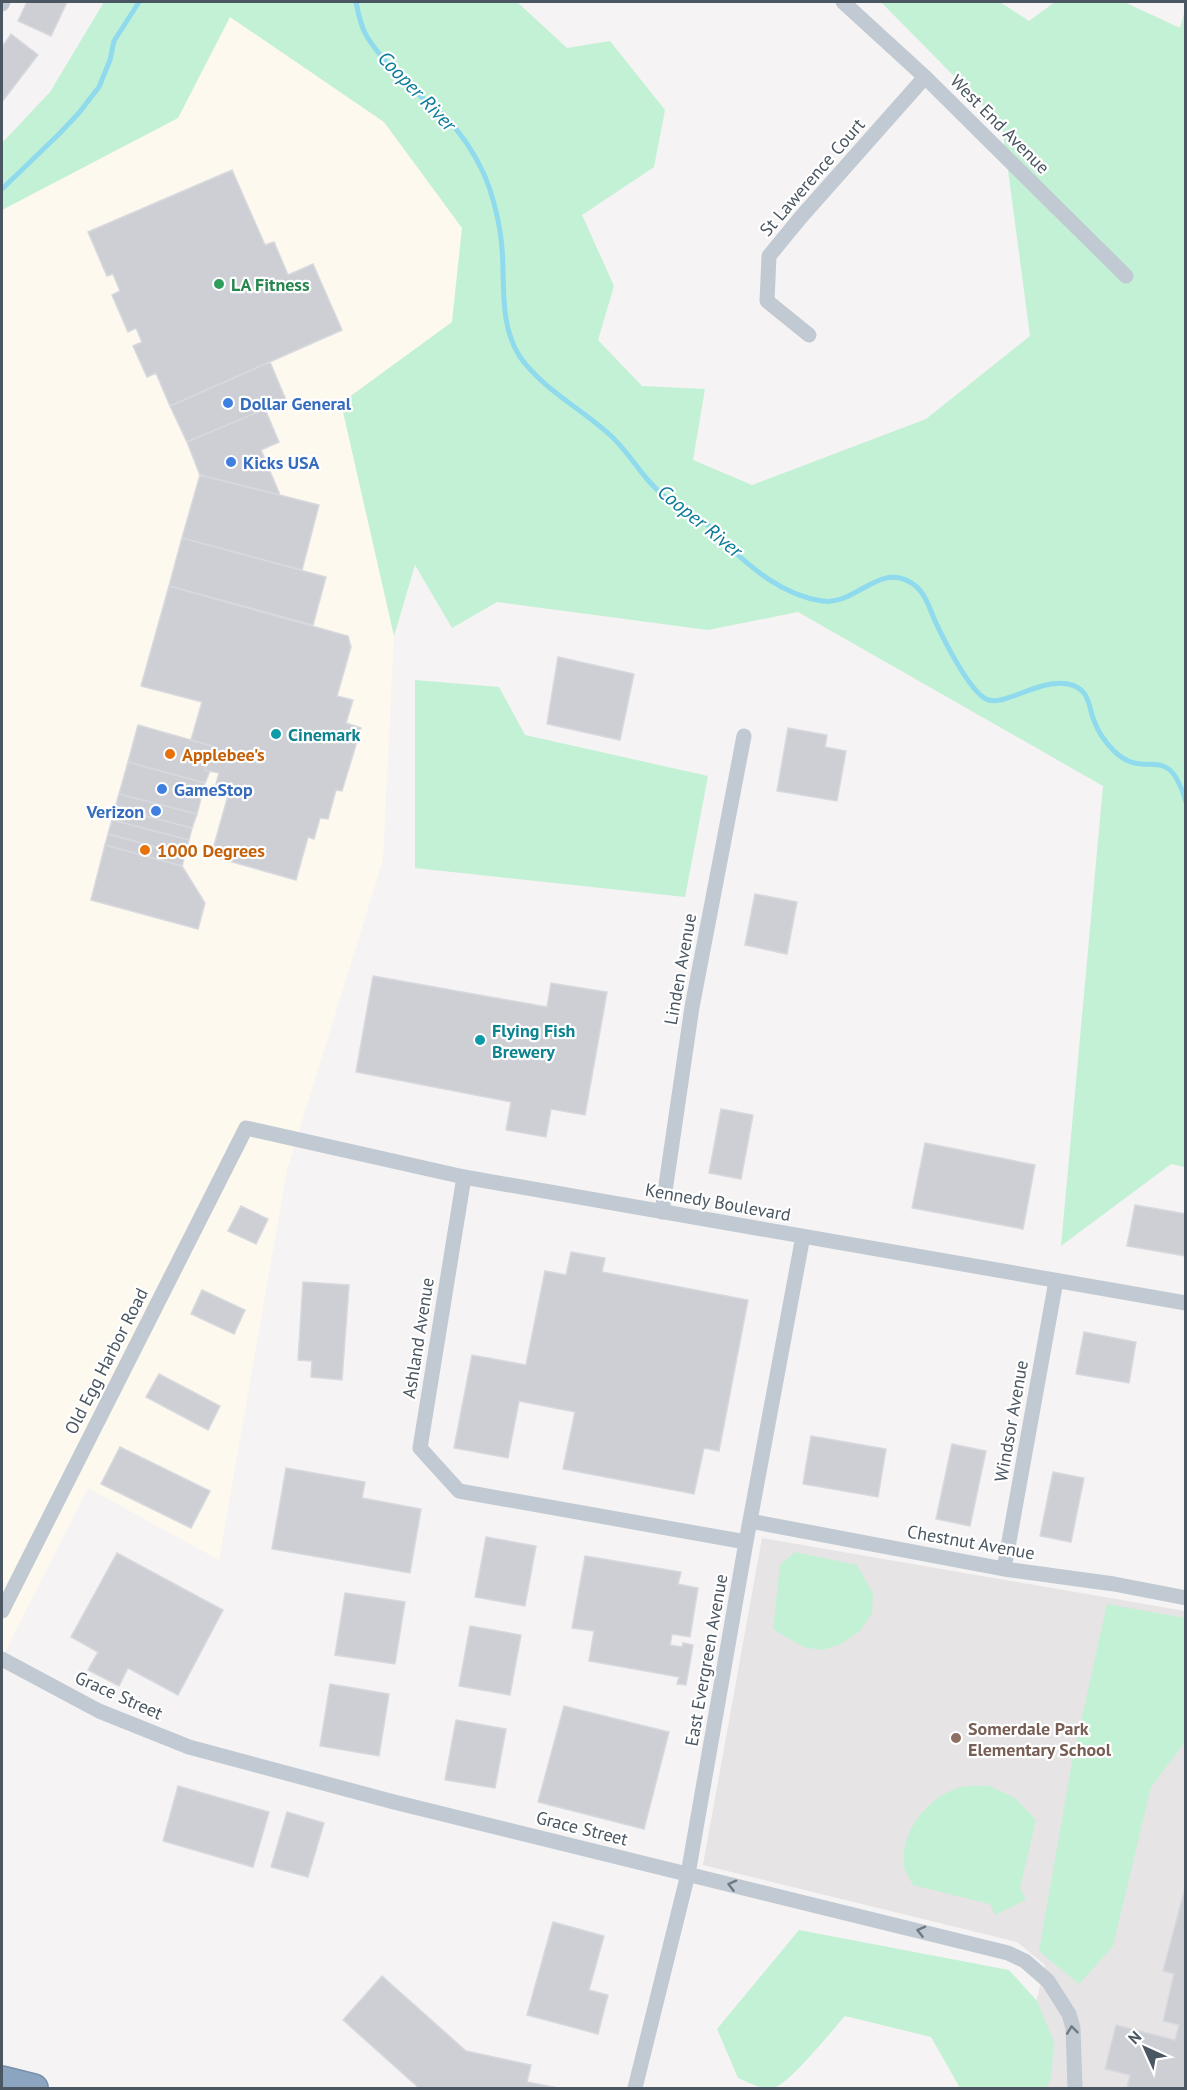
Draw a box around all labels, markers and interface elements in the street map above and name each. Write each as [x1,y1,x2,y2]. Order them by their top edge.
water label: Cooper River [372,45,463,138]
street label: West End Avenue [945,69,1055,179]
street label: St Lawerence Court [754,113,870,241]
place label: LA Fitness [231,273,310,296]
marker: LA Fitness [212,277,226,291]
place label: Dollar General [240,392,352,415]
marker: Dollar General [221,396,235,410]
place label: Kicks USA [243,451,320,474]
marker: Kicks USA [224,455,238,469]
water label: Cooper River [652,479,749,564]
place label: Cinemark [288,723,361,746]
marker: Cinemark [269,727,283,741]
place label: Applebee's [182,743,265,766]
marker: Applebee's [163,747,177,761]
place label: GameStop [174,778,253,801]
marker: GameStop [155,782,169,796]
place label: Verizon [86,800,144,823]
marker: Verizon [149,804,163,818]
place label: 1000 Degrees [157,839,265,862]
marker: 1000 Degrees [138,843,152,857]
street label: Linden Avenue [659,911,701,1027]
place label: Flying Fish Brewery [492,1019,575,1063]
marker: Flying Fish Brewery [473,1033,487,1047]
street label: Kennedy Boulevard [643,1178,793,1226]
street label: Ashland Avenue [397,1276,439,1400]
street label: Old Egg Harbor Road [59,1284,153,1438]
street label: Windsor Avenue [989,1358,1033,1484]
street label: Chestnut Avenue [905,1519,1037,1565]
street label: East Evergreen Avenue [680,1572,732,1748]
street label: Grace Street [72,1665,166,1725]
place label: Somerdale Park Elementary School [968,1717,1112,1761]
marker: Somerdale Park Elementary School [949,1731,963,1745]
street label: Grace Street [534,1806,630,1850]
one-way arrow [727,1879,737,1892]
one-way arrow [916,1926,926,1939]
north arrow [1115,2018,1175,2078]
one-way arrow [1067,2026,1079,2035]
text: N [1124,2027,1145,2048]

